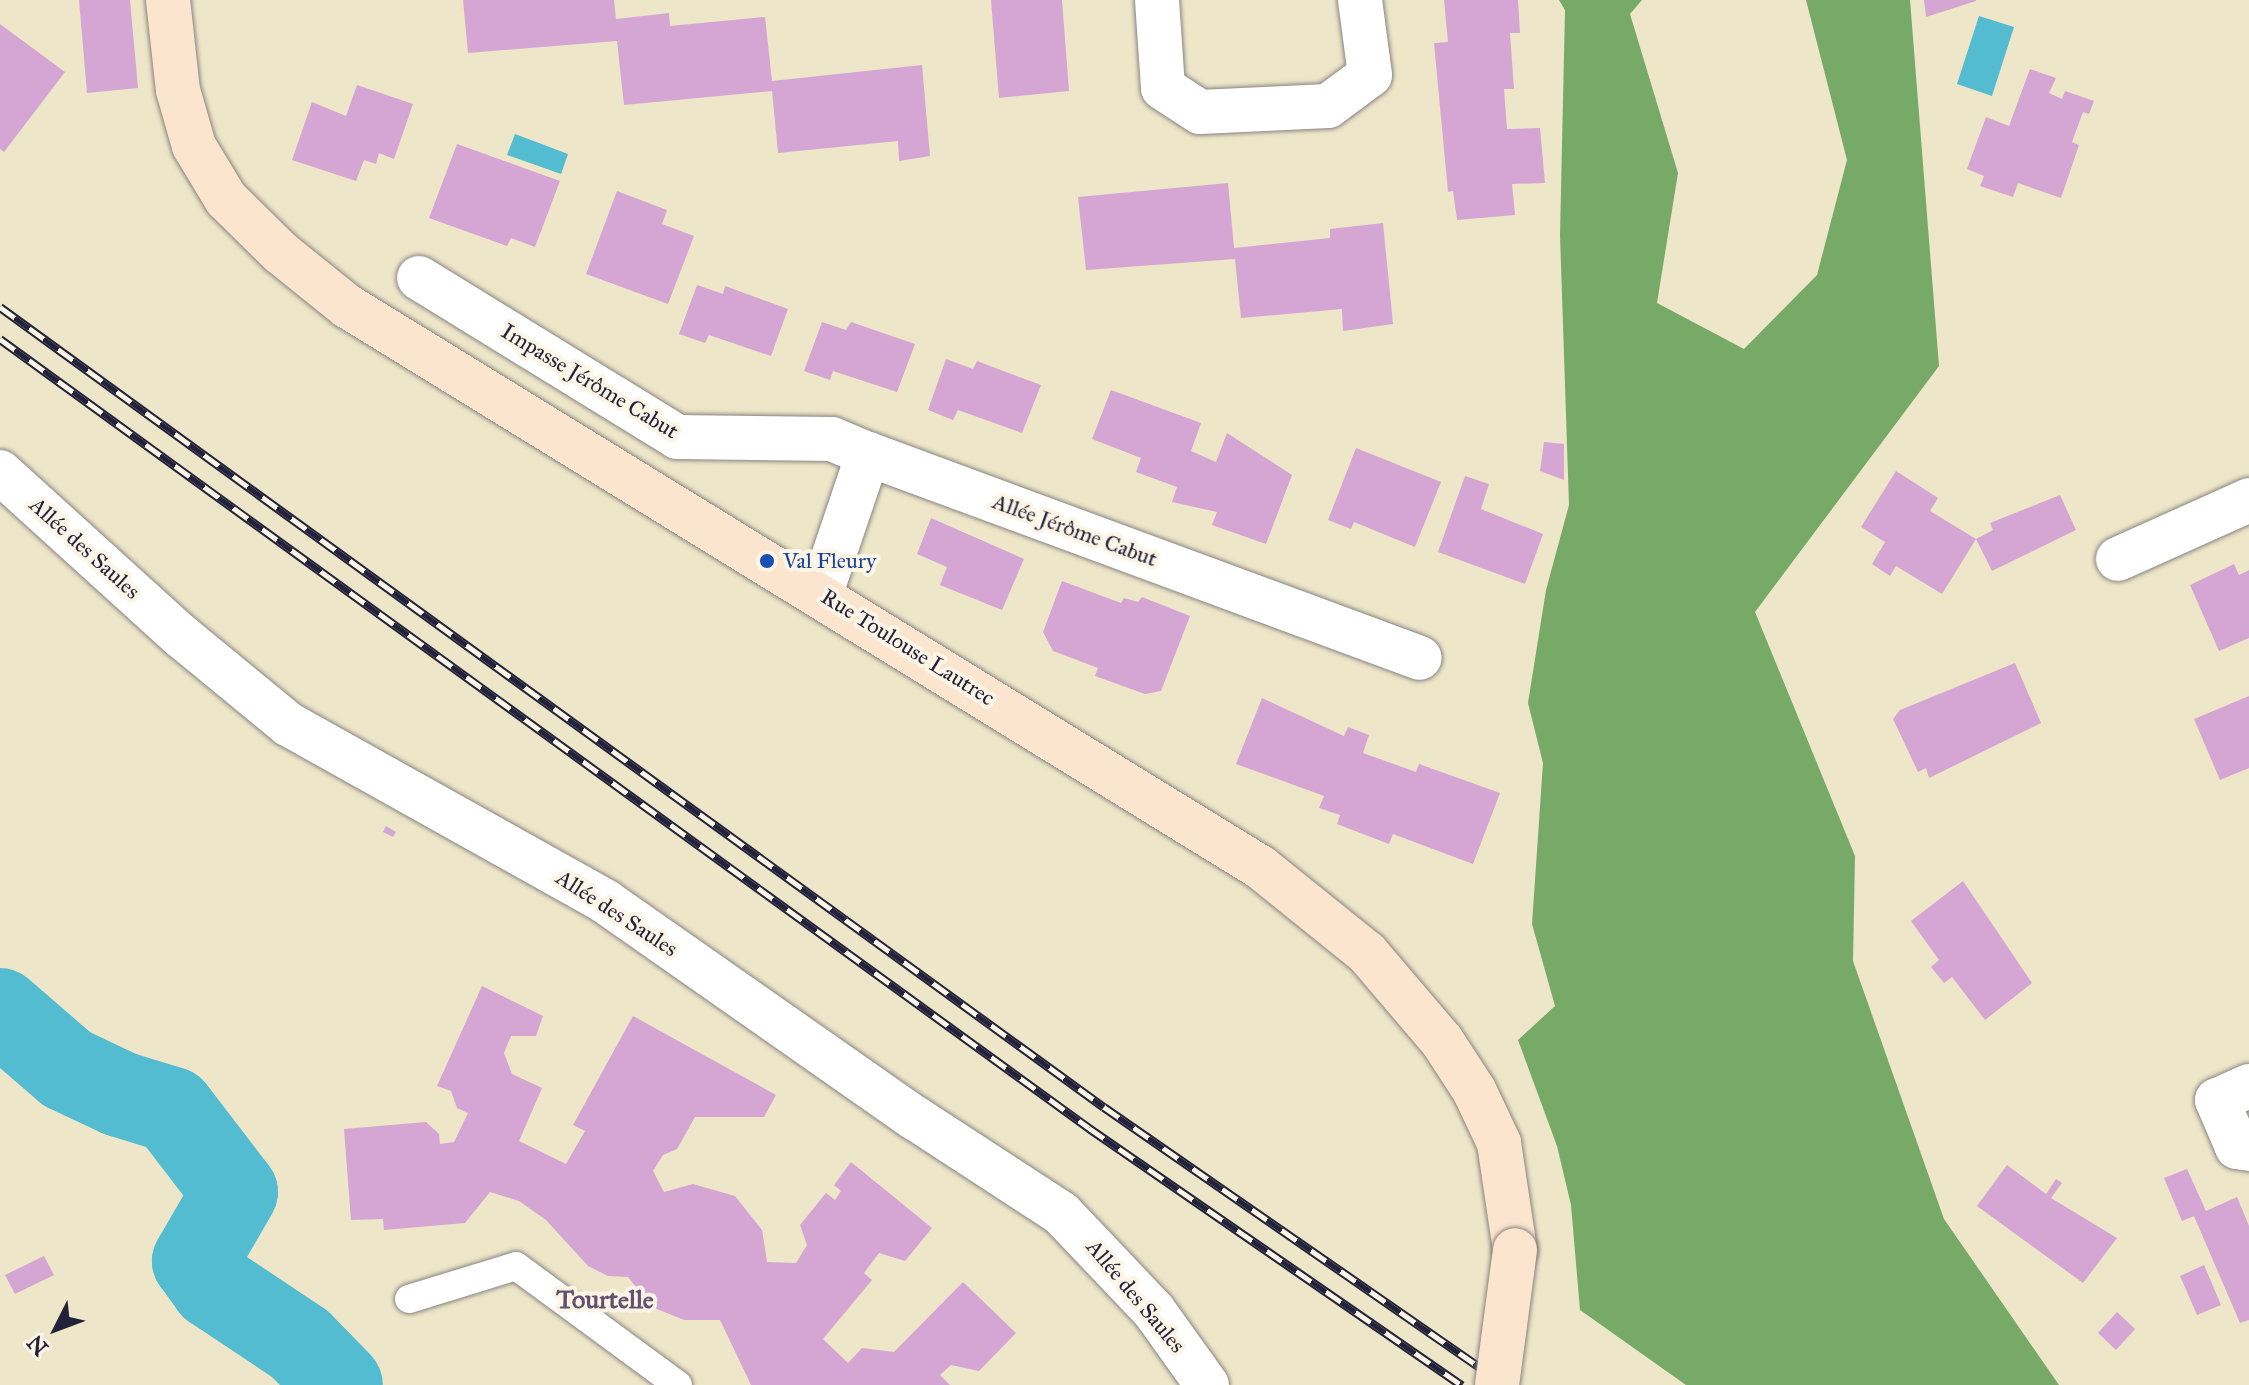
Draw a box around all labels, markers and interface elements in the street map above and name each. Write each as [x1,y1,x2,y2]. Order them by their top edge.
street label: Impasse Jérôme Cabut [497,318,683,444]
street label: Allée Jérôme Cabut [989,488,1161,572]
street label: Allée des Saules [24,492,146,604]
place label: Val Fleury [783,548,876,574]
marker: Val Fleury [758,552,776,570]
street label: Rue Toulouse Lautrec [816,583,1000,711]
street label: Allée des Saules [551,864,683,962]
street label: Allée des Saules [1081,1234,1191,1358]
district label: Tourtelle [556,1284,654,1316]
north arrow [16,1289,96,1369]
text: N [22,1329,54,1361]

